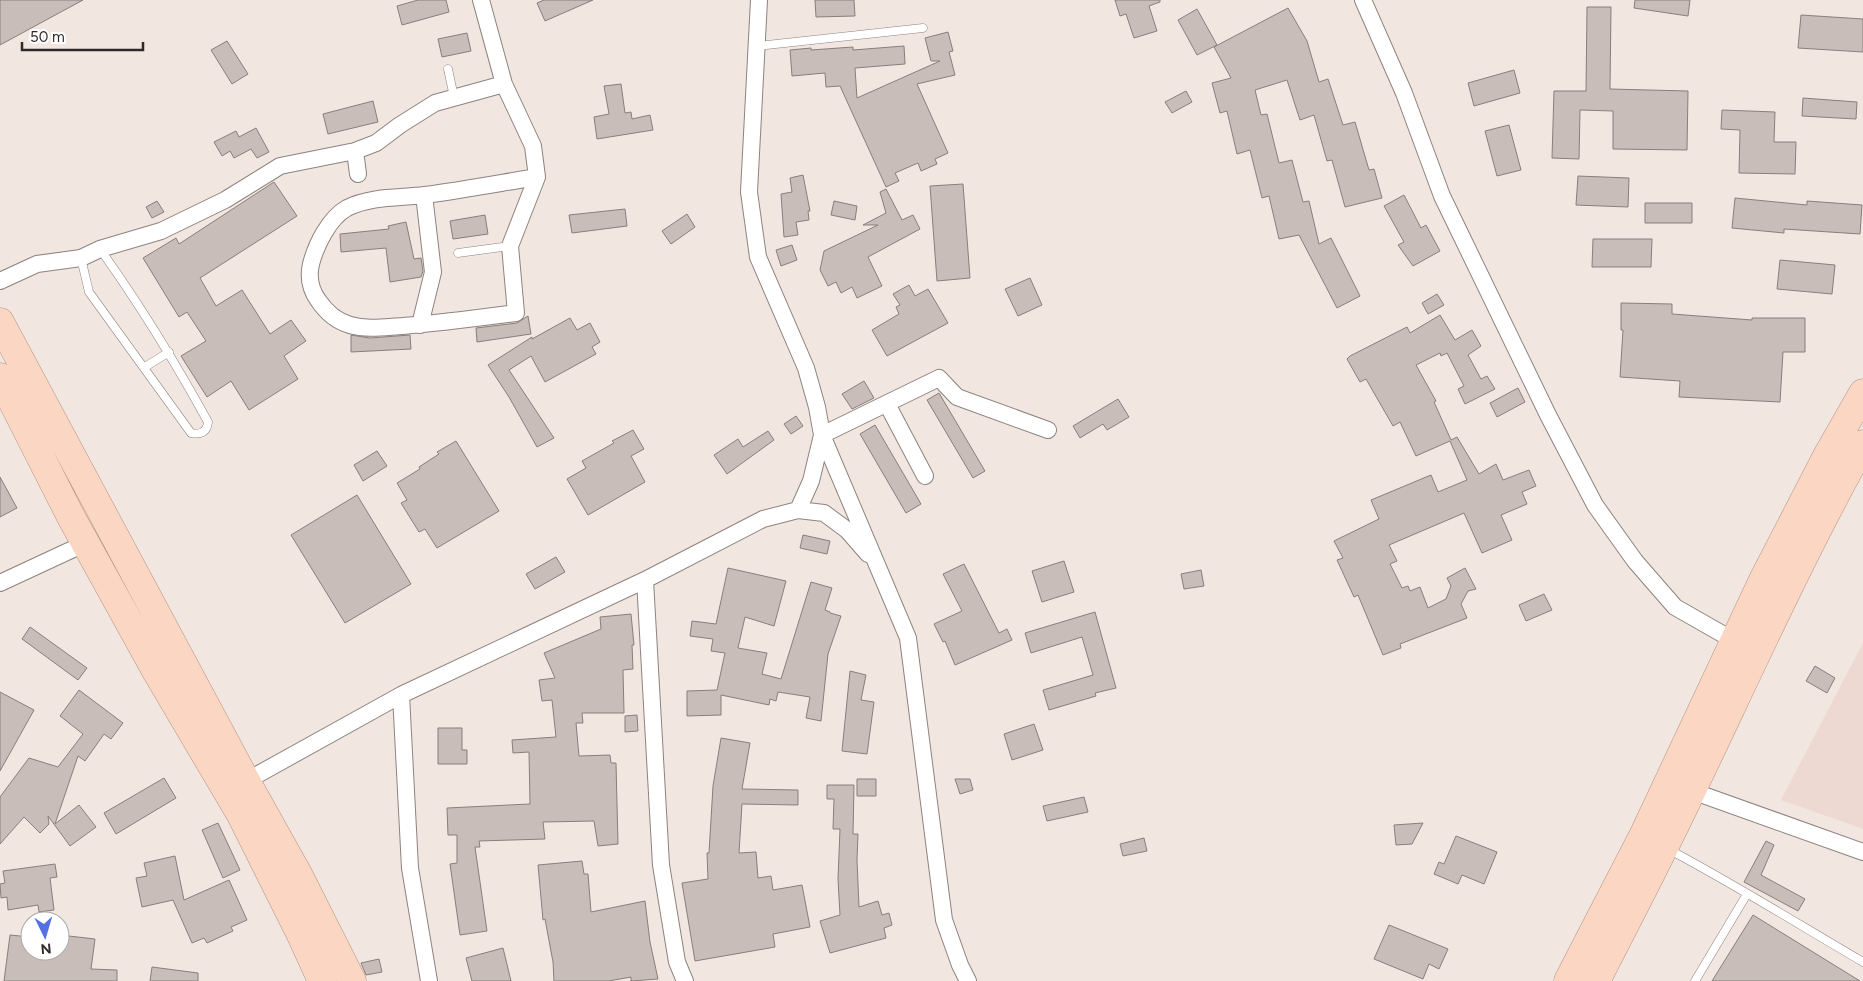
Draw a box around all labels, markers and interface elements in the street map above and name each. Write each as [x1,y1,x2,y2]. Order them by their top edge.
scale bar [22,20,144,52]
text: 50 m [30,28,65,46]
north arrow [20,911,70,961]
text: N [40,940,52,957]

